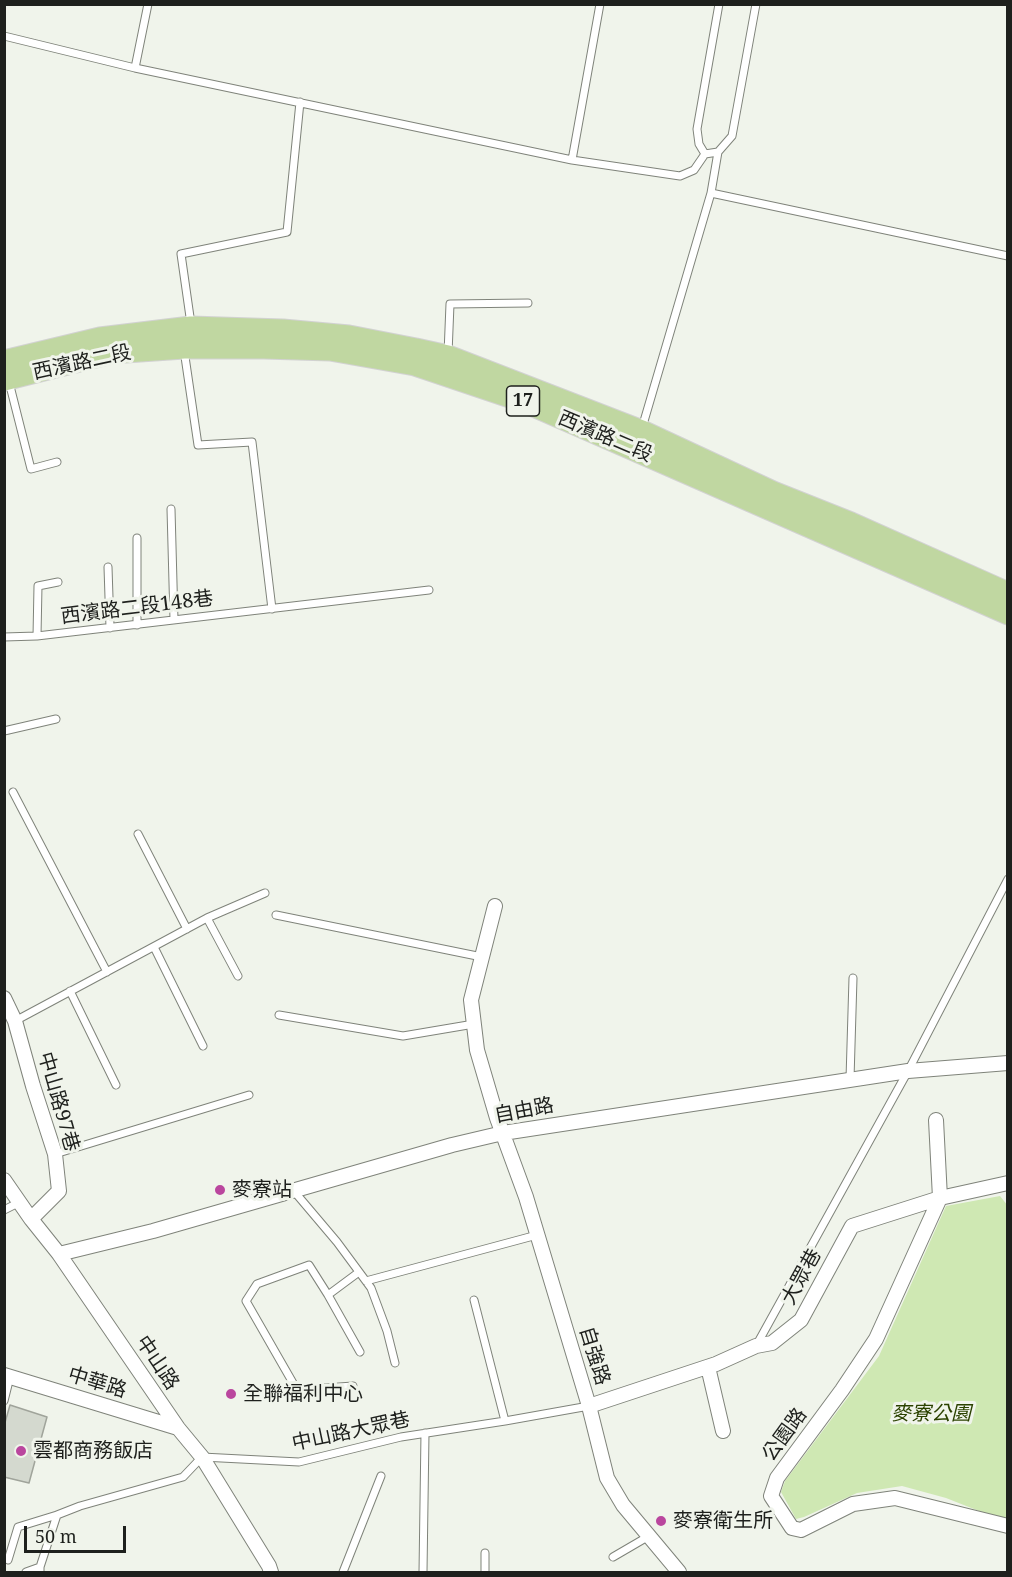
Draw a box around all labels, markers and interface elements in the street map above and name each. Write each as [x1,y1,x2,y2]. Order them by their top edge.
street label: 西濱路二段 [31,341,133,385]
road number: 17 [506,386,540,416]
street label: 西濱路二段 [554,406,656,468]
street label: 西濱路二段148巷 [59,587,215,629]
street label: 中山路97巷 [32,1049,84,1155]
street label: 自由路 [492,1093,556,1129]
place label: 麥寮站 [232,1178,292,1202]
marker: 麥寮站 [213,1183,227,1197]
street label: 大眾巷 [777,1245,827,1309]
street label: 自強路 [574,1324,614,1388]
street label: 中山路 [130,1331,184,1395]
street label: 中華路 [65,1363,129,1403]
place label: 全聯福利中心 [243,1382,363,1406]
marker: 全聯福利中心 [224,1387,238,1401]
park label: 麥寮公園 [891,1402,971,1426]
street label: 公園路 [758,1404,812,1466]
street label: 中山路大眾巷 [290,1408,412,1456]
place label: 雲都商務飯店 [33,1439,153,1463]
marker: 雲都商務飯店 [14,1444,28,1458]
place label: 麥寮衛生所 [673,1509,773,1533]
scale bar [27,1514,129,1552]
marker: 麥寮衛生所 [654,1514,668,1528]
text: 50 m [35,1524,77,1548]

